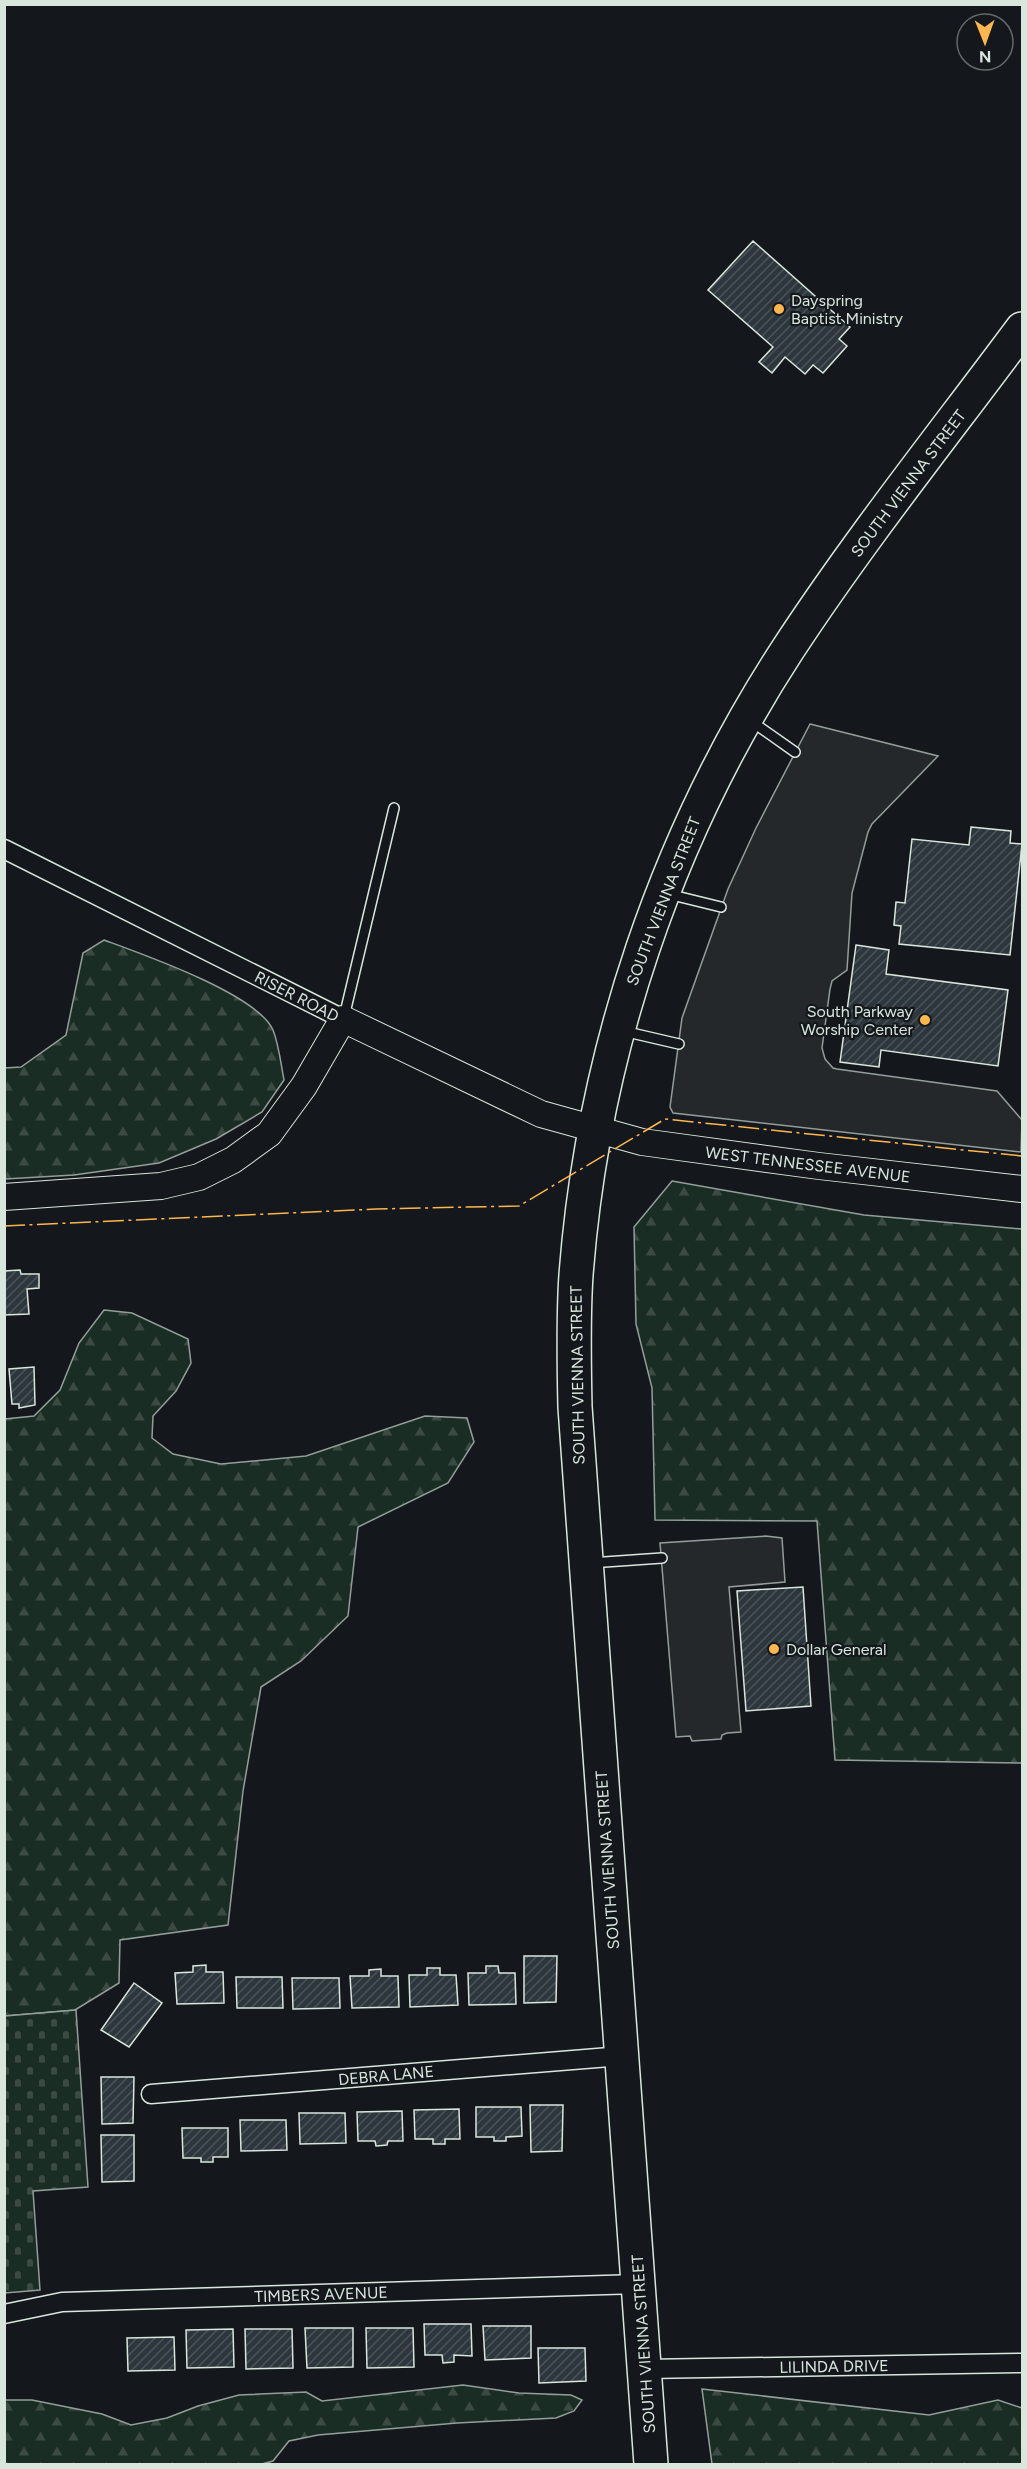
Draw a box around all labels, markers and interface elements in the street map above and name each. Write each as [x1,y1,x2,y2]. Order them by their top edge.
north arrow [955,12,1015,72]
text: N [979,47,992,66]
place label: Dayspring Baptist Ministry [791,291,903,328]
marker: Dayspring Baptist Ministry [772,302,786,316]
street label: SOUTH VIENNA STREET [847,406,970,561]
street label: SOUTH VIENNA STREET [623,814,704,988]
street label: RISER ROAD [252,967,342,1026]
place label: South Parkway Worship Center [801,1002,914,1039]
marker: South Parkway Worship Center [918,1013,932,1027]
street label: WEST TENNESSEE AVENUE [704,1142,912,1187]
street label: SOUTH VIENNA STREET [566,1285,589,1465]
place label: Dollar General [786,1640,887,1659]
marker: Dollar General [767,1642,781,1656]
street label: SOUTH VIENNA STREET [592,1770,623,1950]
street label: DEBRA LANE [337,2062,435,2089]
street label: SOUTH VIENNA STREET [628,2254,659,2434]
street label: TIMBERS AVENUE [254,2283,388,2306]
street label: LILINDA DRIVE [779,2356,889,2377]

